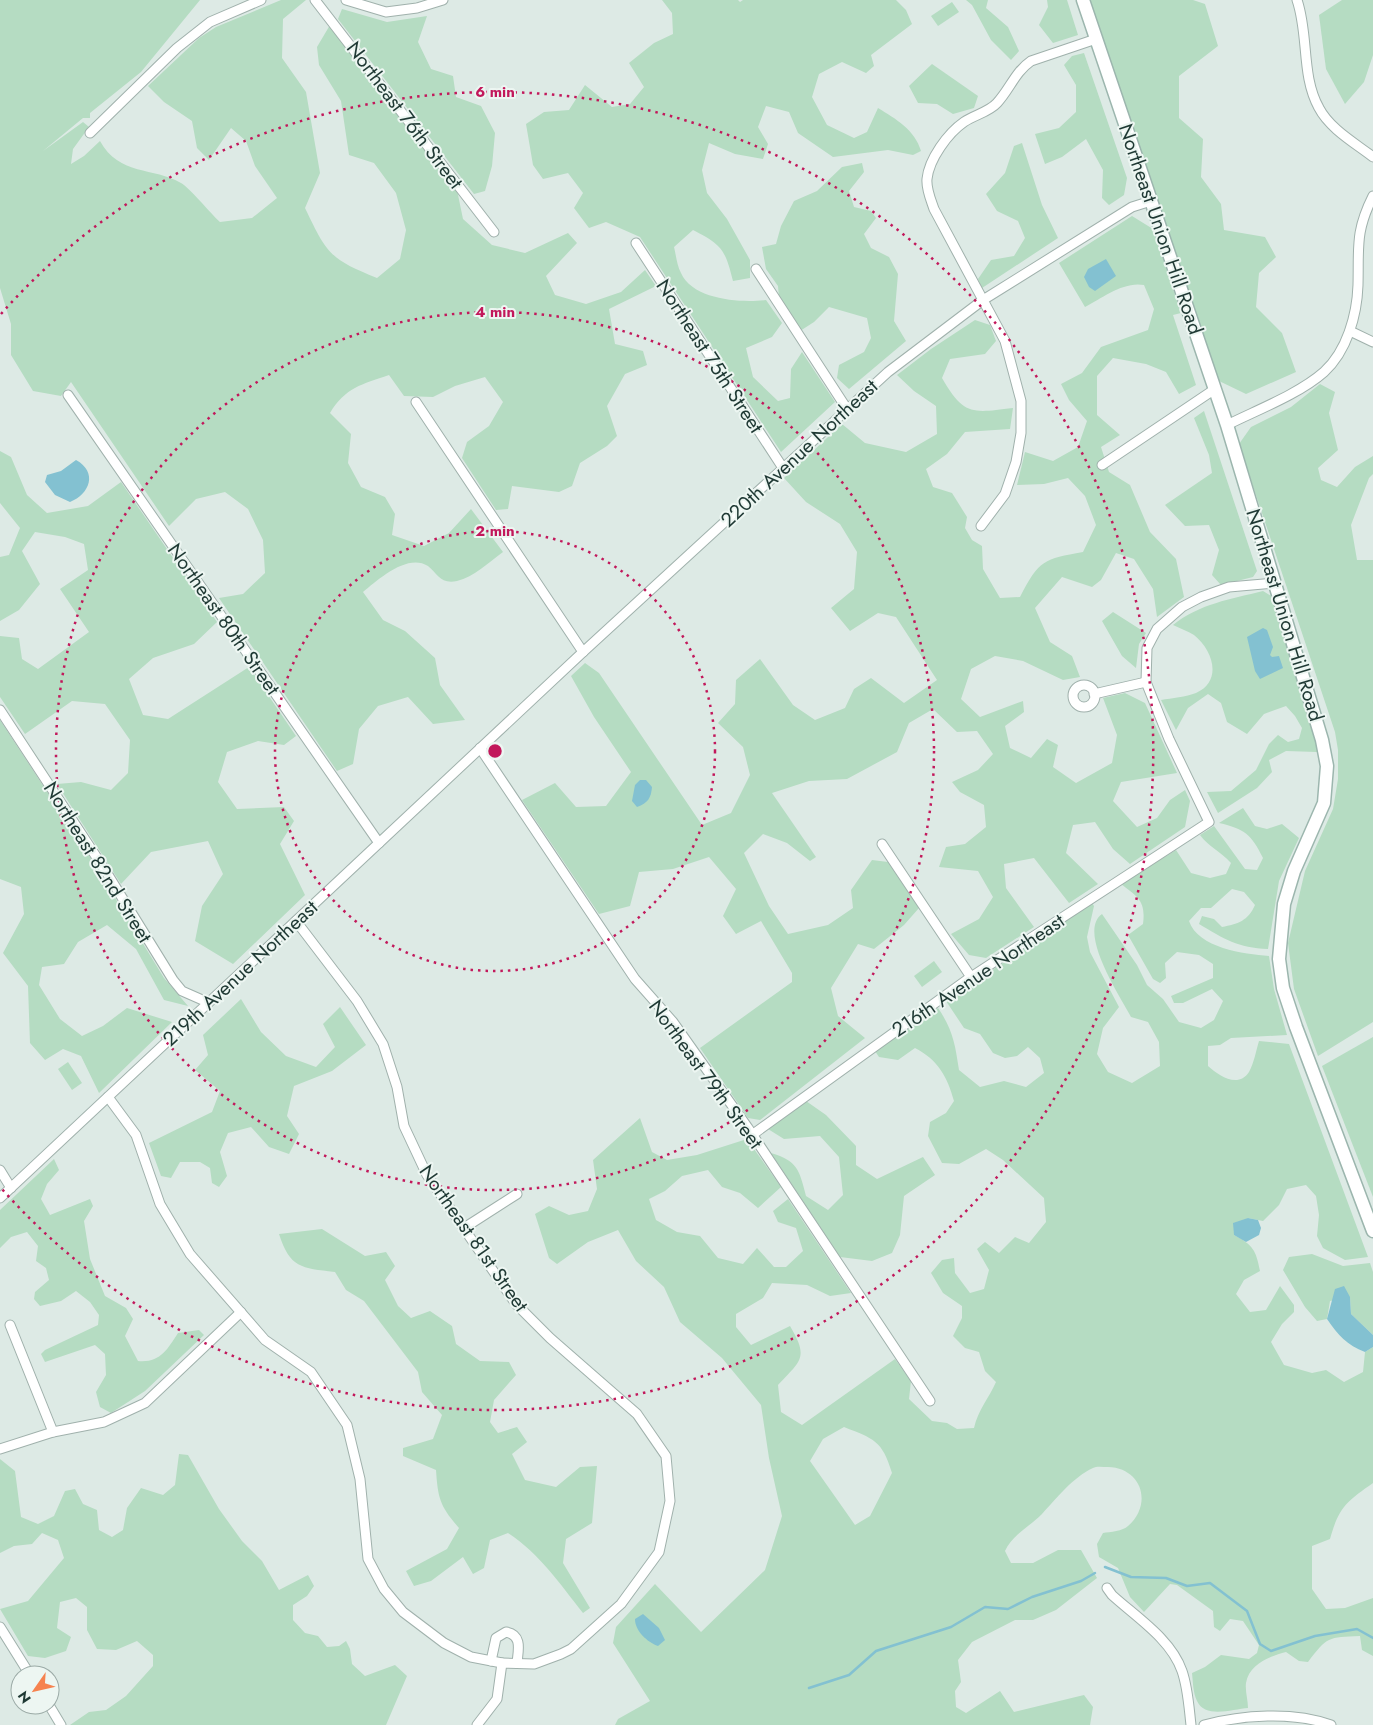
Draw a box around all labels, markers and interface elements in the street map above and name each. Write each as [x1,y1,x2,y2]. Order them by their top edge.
street label: Northeast 76th Street [339,35,470,195]
text: 6 min [475,81,515,103]
street label: Northeast Union Hill Road [1111,120,1210,338]
street label: Northeast 75th Street [649,274,770,439]
text: 4 min [475,301,515,323]
street label: 220th Avenue Northeast [714,372,885,534]
street label: Northeast Union Hill Road [1238,505,1331,725]
text: 2 min [475,520,515,542]
street label: Northeast 80th Street [160,538,287,701]
centre of rings [486,742,504,760]
street label: Northeast 82nd Street [36,776,159,949]
street label: 219th Avenue Northeast [156,893,325,1053]
street label: 216th Avenue Northeast [886,907,1071,1044]
street label: Northeast 79th Street [641,994,770,1155]
street label: Northeast 81st Street [412,1159,535,1318]
north arrow [10,1665,60,1715]
text: N [13,1687,36,1707]

